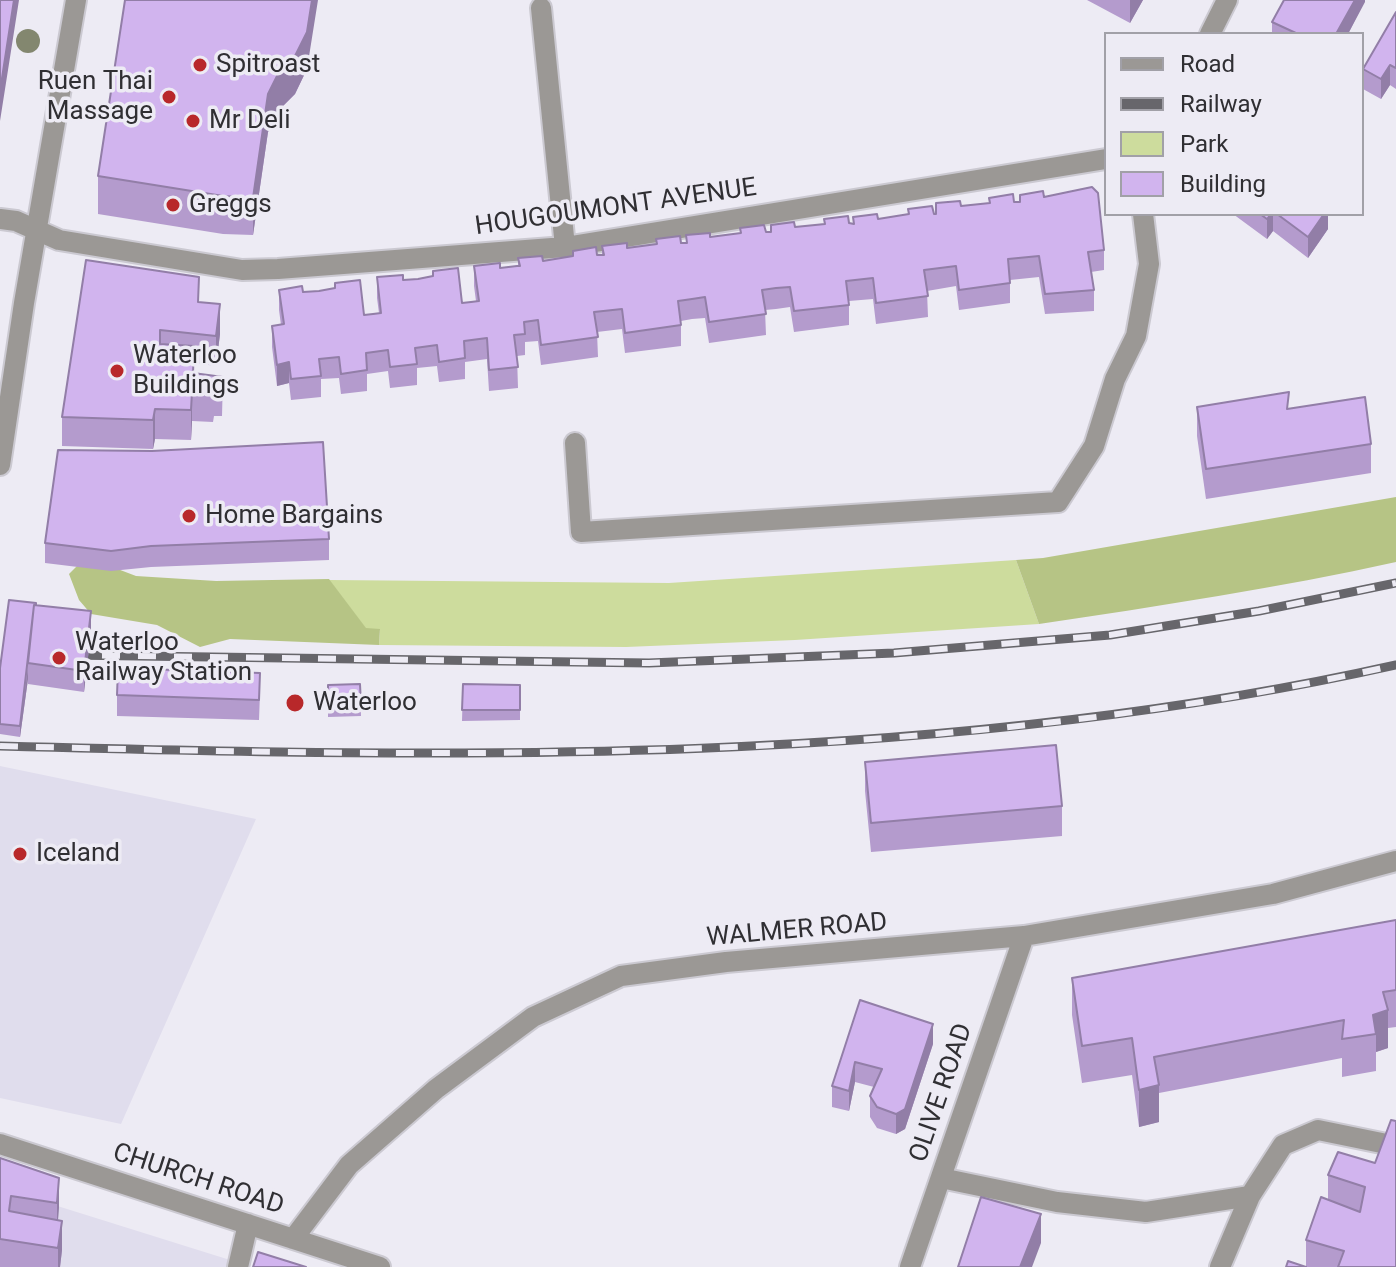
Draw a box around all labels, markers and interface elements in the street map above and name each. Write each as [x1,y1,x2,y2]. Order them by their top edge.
legend [1104,32,1364,216]
place label: Spitroast [216,49,320,81]
text: Road [1180,50,1235,78]
marker: Spitroast [191,56,209,74]
place label: Ruen Thai Massage [38,66,153,128]
marker: Ruen Thai Massage [160,88,178,106]
text: Railway [1180,90,1262,118]
place label: Mr Deli [209,105,290,137]
marker: Mr Deli [184,112,202,130]
text: Park [1180,130,1228,158]
text: Building [1180,170,1266,198]
street label: HOUGOUMONT AVENUE [473,173,759,243]
place label: Greggs [189,189,272,221]
marker: Greggs [164,196,182,214]
place label: Waterloo Buildings [133,340,240,402]
marker: Waterloo Buildings [108,362,126,380]
place label: Home Bargains [205,500,383,532]
marker: Home Bargains [180,507,198,525]
place label: Waterloo Railway Station [75,627,252,688]
marker: Waterloo Railway Station [50,649,68,667]
place label: Waterloo [313,687,417,719]
marker: Waterloo [284,692,306,714]
place label: Iceland [36,838,120,870]
marker: Iceland [11,845,29,863]
street label: WALMER ROAD [705,908,889,954]
street label: OLIVE ROAD [904,1020,980,1166]
street label: CHURCH ROAD [109,1138,287,1222]

